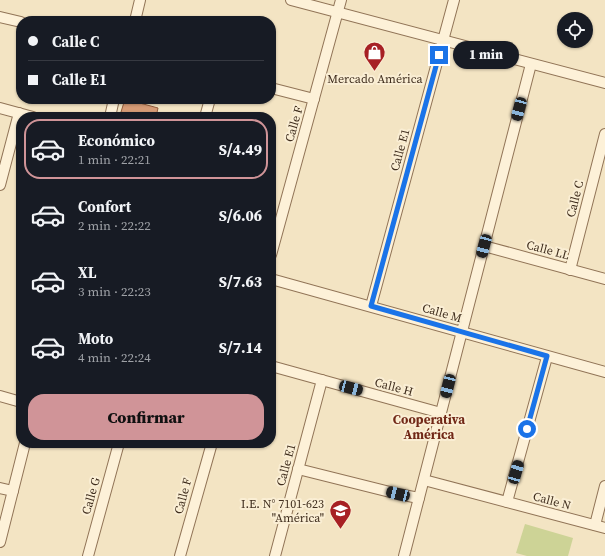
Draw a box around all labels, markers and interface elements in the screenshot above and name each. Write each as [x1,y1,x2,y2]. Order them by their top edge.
map controls [557,12,593,48]
button: locate [557,12,593,48]
text: Calle C [52,31,99,52]
shop icon: Mercado América [362,39,388,72]
callout: 1 min [453,41,519,69]
route end [430,46,448,64]
text: 1 min [469,46,503,63]
text: Calle E1 [52,69,107,90]
place label: Mercado América [327,71,424,87]
car [510,96,528,122]
street label: Calle F [281,104,307,144]
street label: Calle E1 [387,127,413,173]
text: Económico [78,130,155,151]
icon: car [30,131,66,167]
text: S/4.49 [219,139,262,160]
text: 1 min · 22:21 [78,151,151,168]
street label: Calle C [563,179,587,219]
text: Confort [78,196,131,217]
icon: car [30,197,66,233]
text: S/6.06 [219,205,262,226]
text: 2 min · 22:22 [78,217,151,234]
car [475,233,493,259]
street label: Calle LL [525,237,571,263]
text: XL [78,262,97,283]
icon: car [30,263,66,299]
text: S/7.63 [219,271,262,292]
text: 3 min · 22:23 [78,283,151,300]
street label: Calle M [420,300,464,326]
text: Moto [78,328,113,349]
icon: car [30,329,66,365]
text: S/7.14 [219,337,262,358]
text: 4 min · 22:24 [78,349,151,366]
car [439,373,457,399]
street label: Calle H [373,374,415,400]
car [338,379,364,397]
button: Confirmar [28,394,264,440]
district label: Cooperativa América [393,411,465,443]
route start [518,420,536,438]
street label: Calle E1 [273,442,299,488]
car [507,459,525,485]
street label: Calle G [78,476,104,516]
street label: Calle F [171,476,195,516]
car [385,485,411,503]
street label: Calle N [531,488,573,514]
place label: I.E. N° 7101-623 "América" [241,496,324,526]
school or university icon: I.E. N° 7101-623 "América" [327,498,353,531]

